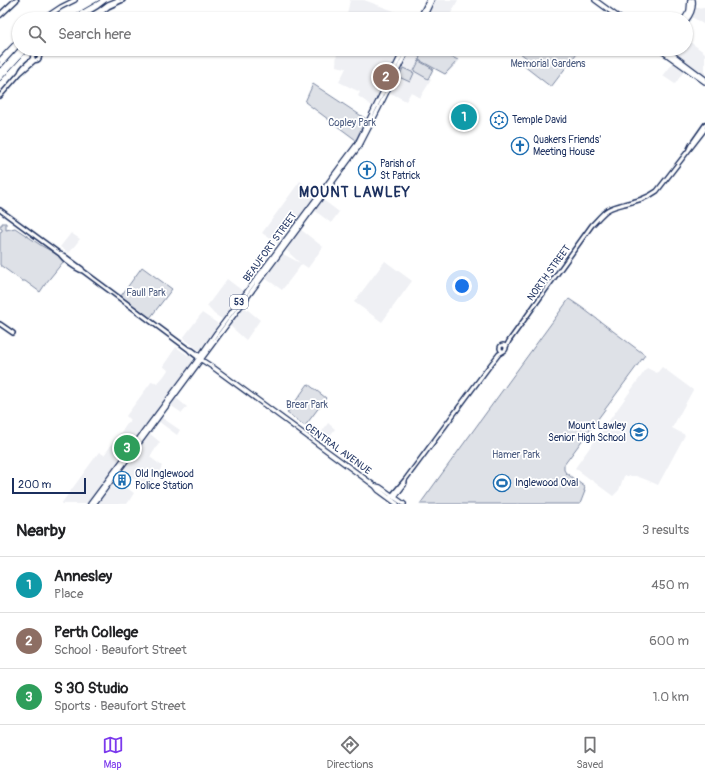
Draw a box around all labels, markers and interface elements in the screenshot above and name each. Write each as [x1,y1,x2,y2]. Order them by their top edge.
search box [12,12,693,56]
icon: search [26,23,48,45]
text: Search here [58,25,131,44]
park label: Memorial Gardens [510,58,586,70]
pin: 2 [373,62,399,92]
pin: 1 [451,102,477,132]
synagogue icon: Temple David [489,110,509,130]
place label: Temple David [512,114,567,126]
park label: Copley Park [328,117,377,129]
place label: Quakers Friends' Meeting House [533,134,601,158]
church icon: Quakers Friends' Meeting House [510,136,530,156]
place label: Parish of St Patrick [380,158,421,182]
church icon: Parish of St Patrick [357,160,377,180]
district label: MOUNT LAWLEY [299,184,411,201]
street label: BEAUFORT STREET [241,210,299,284]
street label: NORTH STREET [525,242,574,303]
your location [452,276,472,296]
park label: Faull Park [126,287,166,299]
road number: 53 [230,295,248,309]
park label: Brear Park [286,399,329,411]
place label: Mount Lawley Senior High School [548,420,627,444]
street label: CENTRAL AVENUE [302,421,374,477]
school or university icon: Mount Lawley Senior High School [629,422,649,442]
pin: 3 [114,433,140,463]
park label: Hamer Park [492,449,541,461]
place label: Old Inglewood Police Station [135,468,194,492]
building icon: Old Inglewood Police Station [112,470,132,490]
sports icon: Inglewood Oval [492,473,512,493]
scale bar [12,476,86,495]
place label: Inglewood Oval [515,477,578,489]
text: 200 m [18,478,51,491]
text: Nearby [16,520,65,541]
text: 3 results [642,522,689,538]
text: Annesley [54,567,112,586]
text: 1 [26,577,32,593]
text: 450 m [651,577,689,593]
text: Place [54,586,83,602]
text: Perth College [54,623,138,642]
text: 2 [25,633,33,649]
text: 600 m [649,633,689,649]
text: School · Beaufort Street [54,642,187,658]
text: S 30 Studio [54,679,128,698]
text: 3 [25,689,33,705]
text: 1.0 km [652,689,689,705]
text: Sports · Beaufort Street [54,698,186,714]
tab: Map [102,734,124,771]
tab: Directions [327,734,373,771]
tab: Saved [576,734,603,771]

